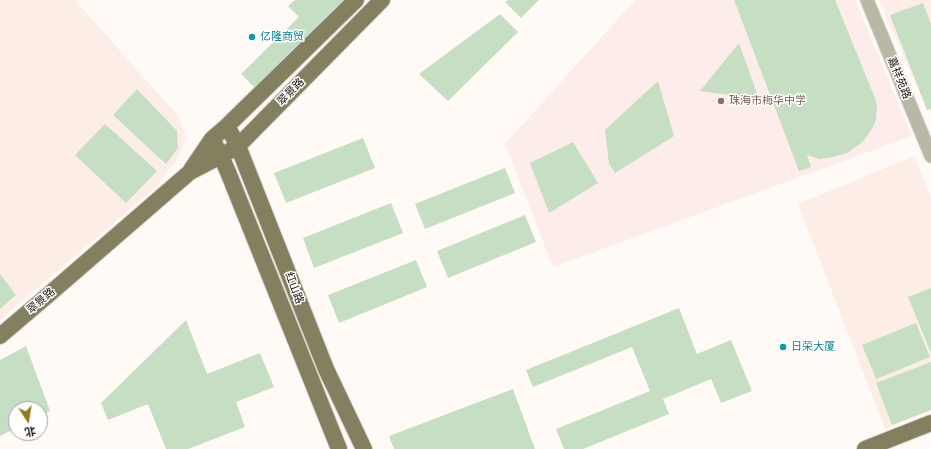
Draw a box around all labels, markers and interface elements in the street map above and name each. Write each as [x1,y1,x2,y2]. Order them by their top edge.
place label: 亿隆商贸 [260,30,304,44]
marker: 亿隆商贸 [247,32,257,42]
street label: 嘉祥苑路 [885,55,913,101]
street label: 翠景路 [275,76,307,108]
place label: 珠海市梅华中学 [729,94,806,108]
marker: 珠海市梅华中学 [716,96,726,106]
street label: 红山路 [282,270,306,306]
street label: 翠景路 [24,285,58,317]
place label: 日荣大厦 [791,340,835,354]
marker: 日荣大厦 [778,342,788,352]
north arrow [8,401,48,441]
text: 北 [23,424,37,441]

